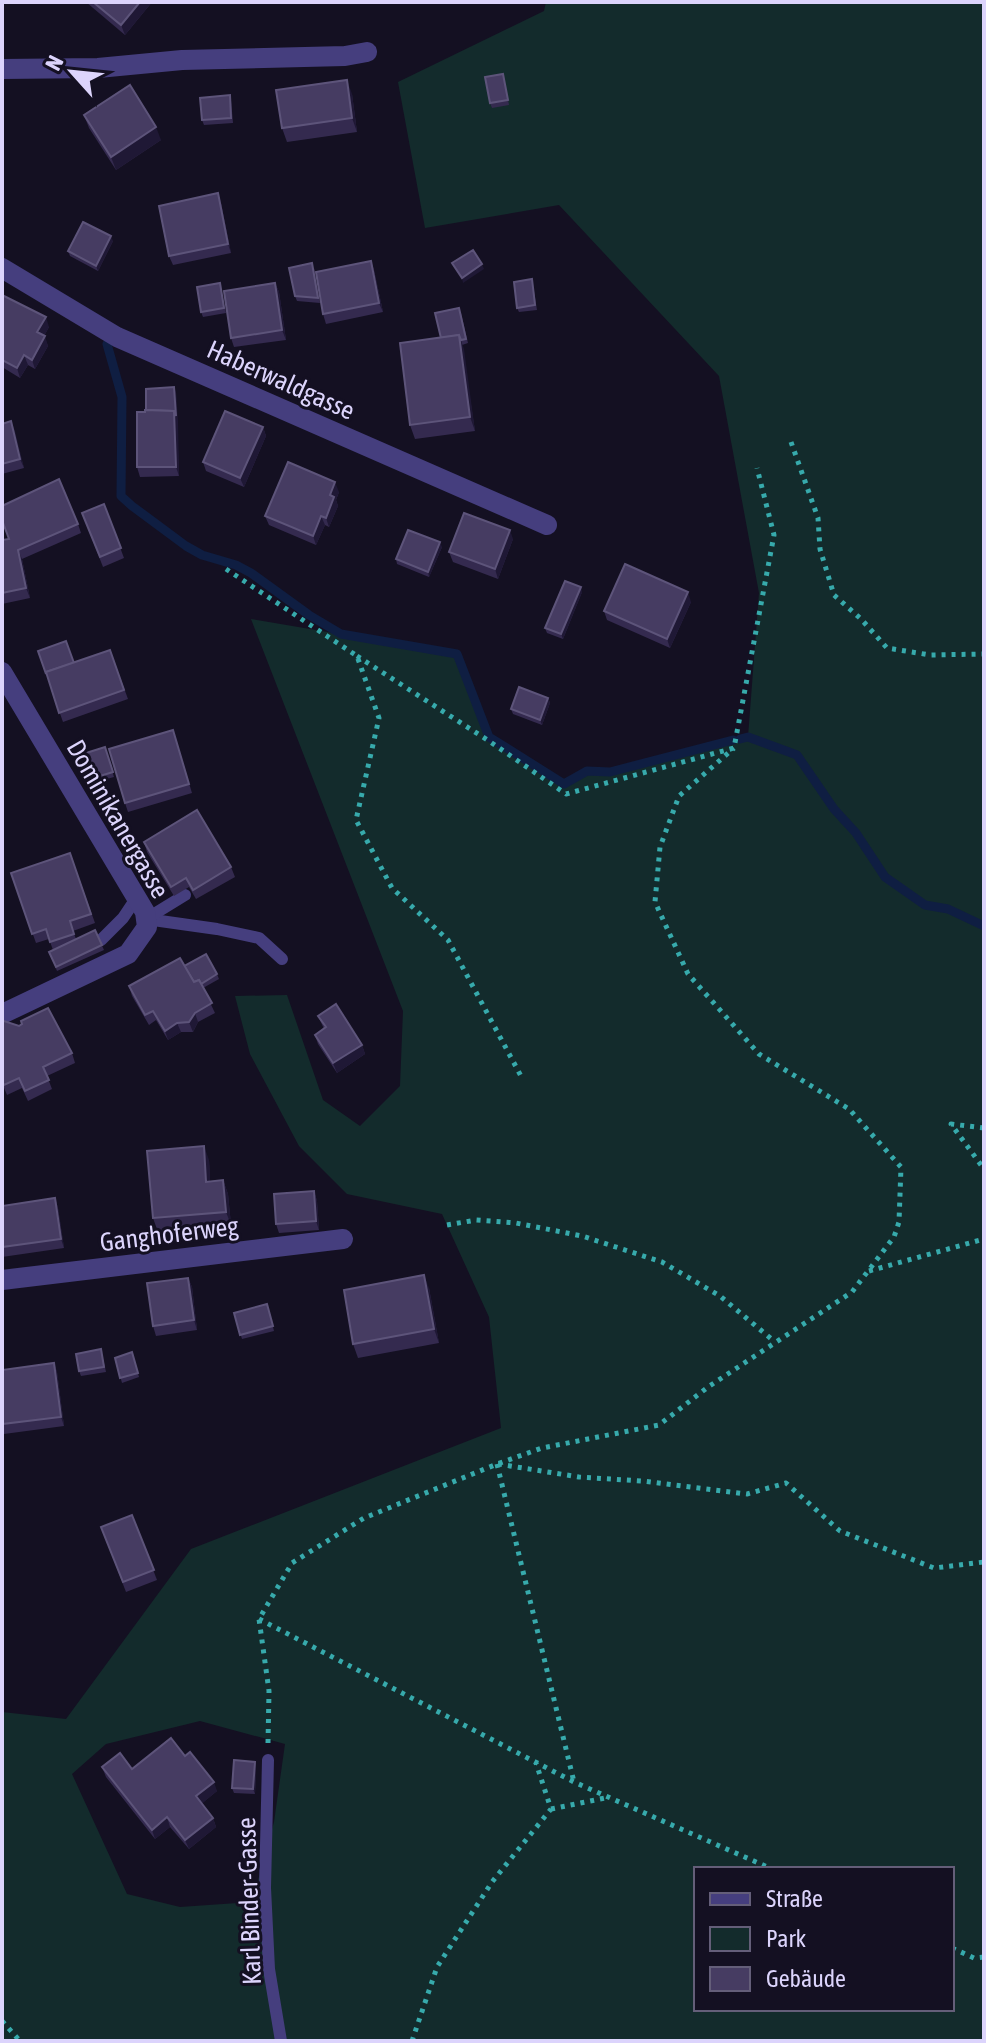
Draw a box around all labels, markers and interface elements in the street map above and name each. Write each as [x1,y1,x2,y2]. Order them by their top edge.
north arrow [32,32,112,112]
text: N [40,51,69,75]
street label: Haberwaldgasse [203,334,359,426]
street label: Dominikanergasse [61,734,175,904]
street label: Ganghoferweg [98,1211,241,1257]
street label: Karl Binder-Gasse [231,1817,267,1985]
legend [694,1867,954,2011]
text: Straße [766,1885,823,1912]
text: Park [766,1925,807,1952]
text: Gebäude [766,1965,846,1992]

